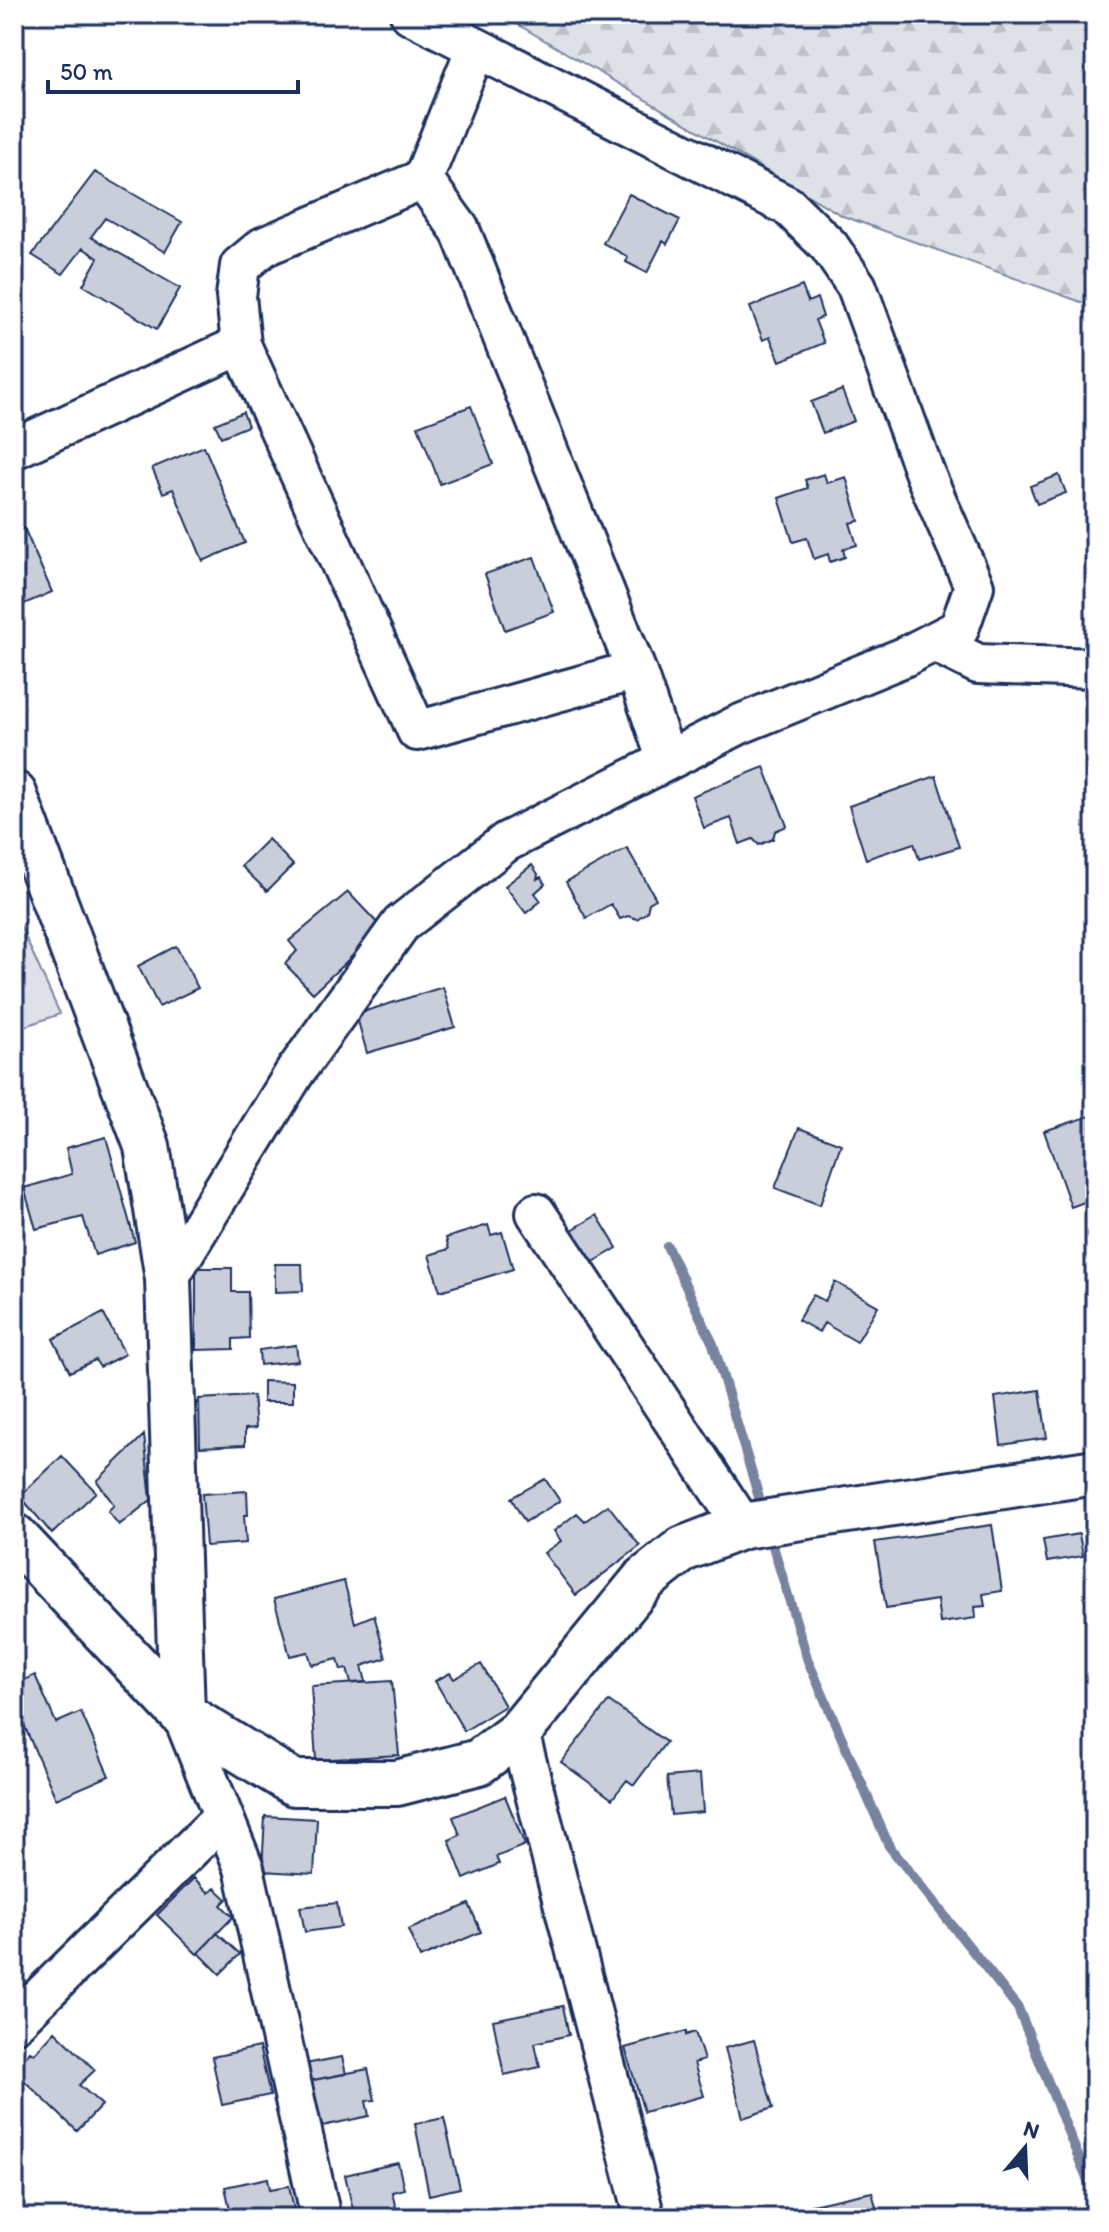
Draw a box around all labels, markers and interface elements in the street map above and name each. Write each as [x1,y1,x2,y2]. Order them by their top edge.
scale bar [48,44,298,94]
text: 50 m [60,57,113,86]
north arrow [985,2108,1065,2188]
text: N [1020,2114,1043,2145]

